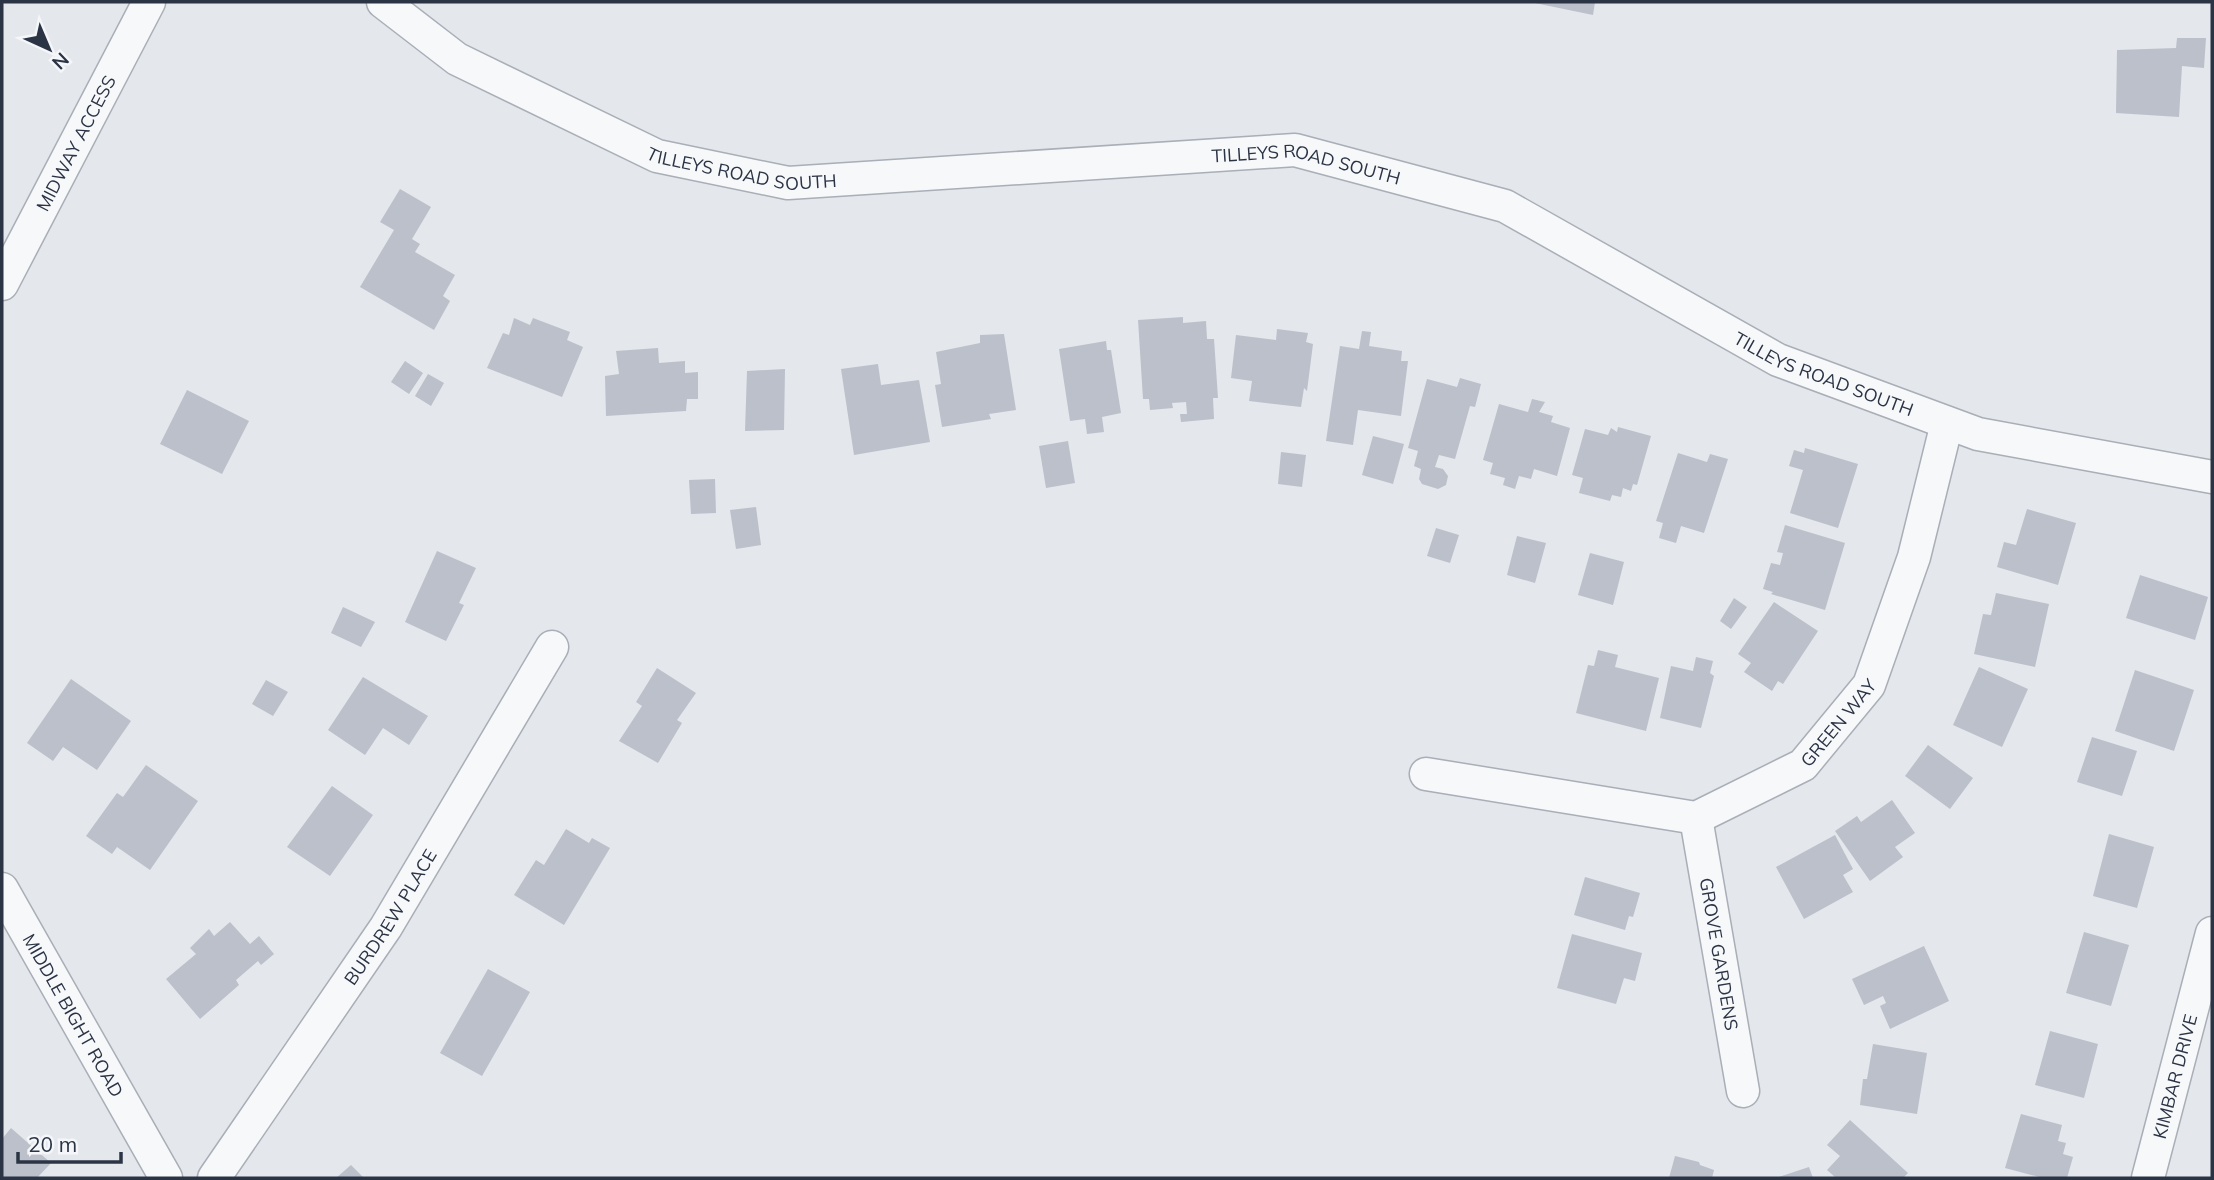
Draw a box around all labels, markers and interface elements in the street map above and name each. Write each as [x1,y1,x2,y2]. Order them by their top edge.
north arrow [14,14,84,84]
text: N [47,48,74,75]
street label: MIDWAY ACCESS [31,71,120,215]
street label: TILLEYS ROAD SOUTH [1211,138,1403,189]
street label: TILLEYS ROAD SOUTH [643,141,837,195]
street label: TILLEYS ROAD SOUTH [1730,326,1917,421]
street label: GREEN WAY [1795,673,1882,771]
street label: BURDREW PLACE [338,845,441,989]
street label: GROVE GARDENS [1695,876,1744,1032]
street label: MIDDLE BIGHT ROAD [18,929,129,1101]
street label: KIMBAR DRIVE [2147,1012,2202,1141]
scale bar [18,1120,121,1164]
text: 20 m [28,1131,77,1157]

